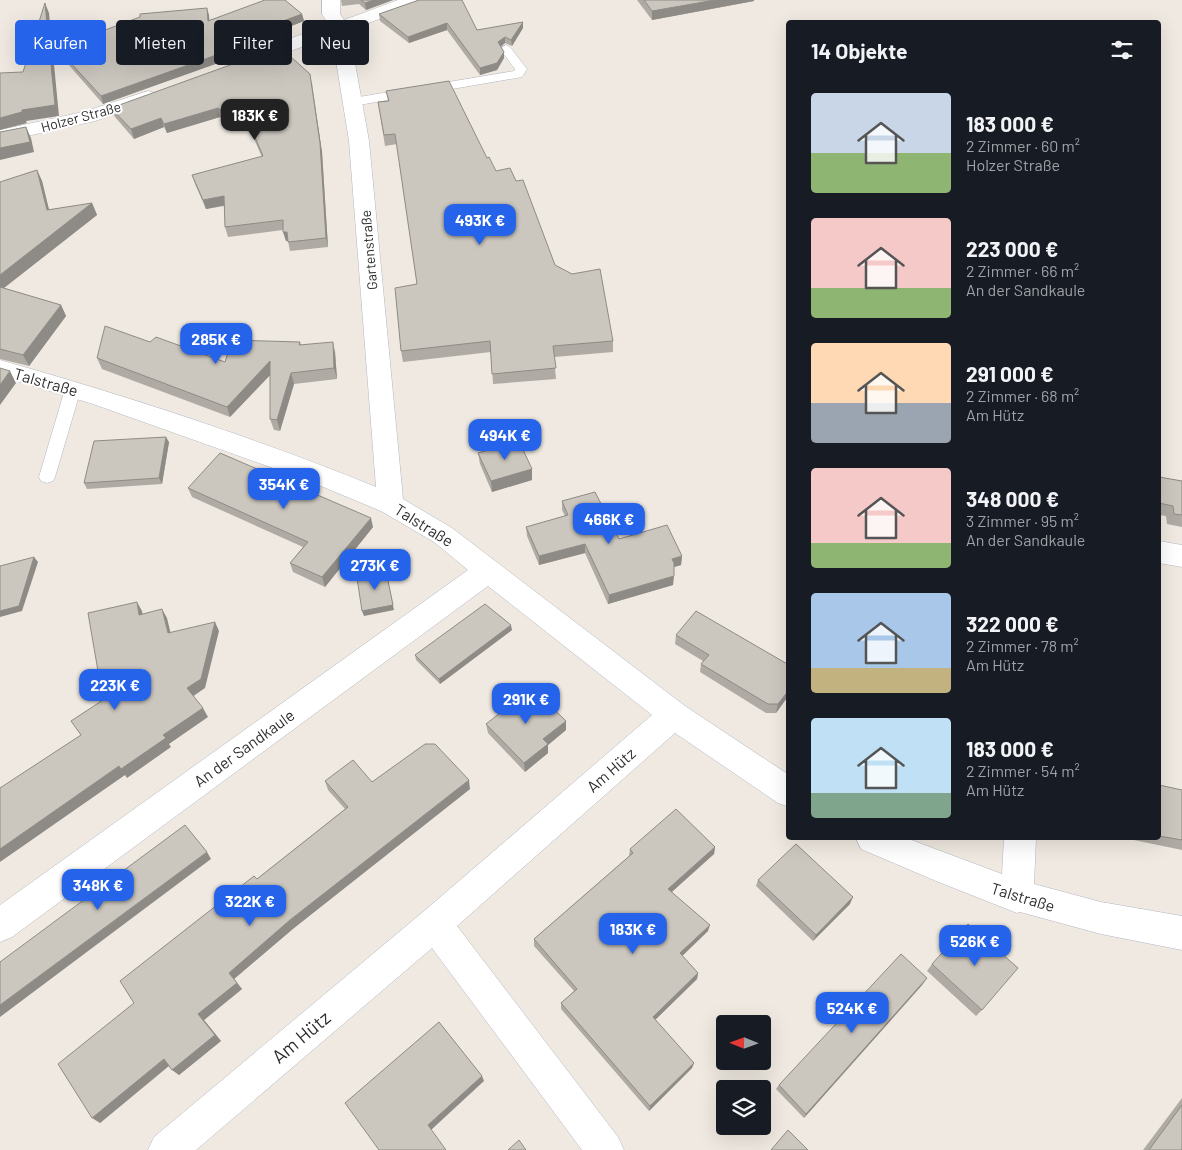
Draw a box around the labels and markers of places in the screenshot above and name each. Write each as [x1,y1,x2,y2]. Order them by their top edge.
pin: 183K € [214,98,296,141]
pin: 493K € [439,204,521,246]
pin: 285K € [175,322,257,365]
pin: 494K € [464,418,546,461]
pin: 354K € [243,468,325,510]
pin: 466K € [568,502,650,545]
pin: 273K € [334,548,416,591]
pin: 223K € [74,668,156,711]
pin: 291K € [485,682,567,725]
pin: 348K € [57,868,139,911]
pin: 322K € [209,884,291,927]
pin: 183K € [592,912,674,955]
pin: 526K € [934,924,1016,967]
pin: 524K € [811,992,893,1034]

